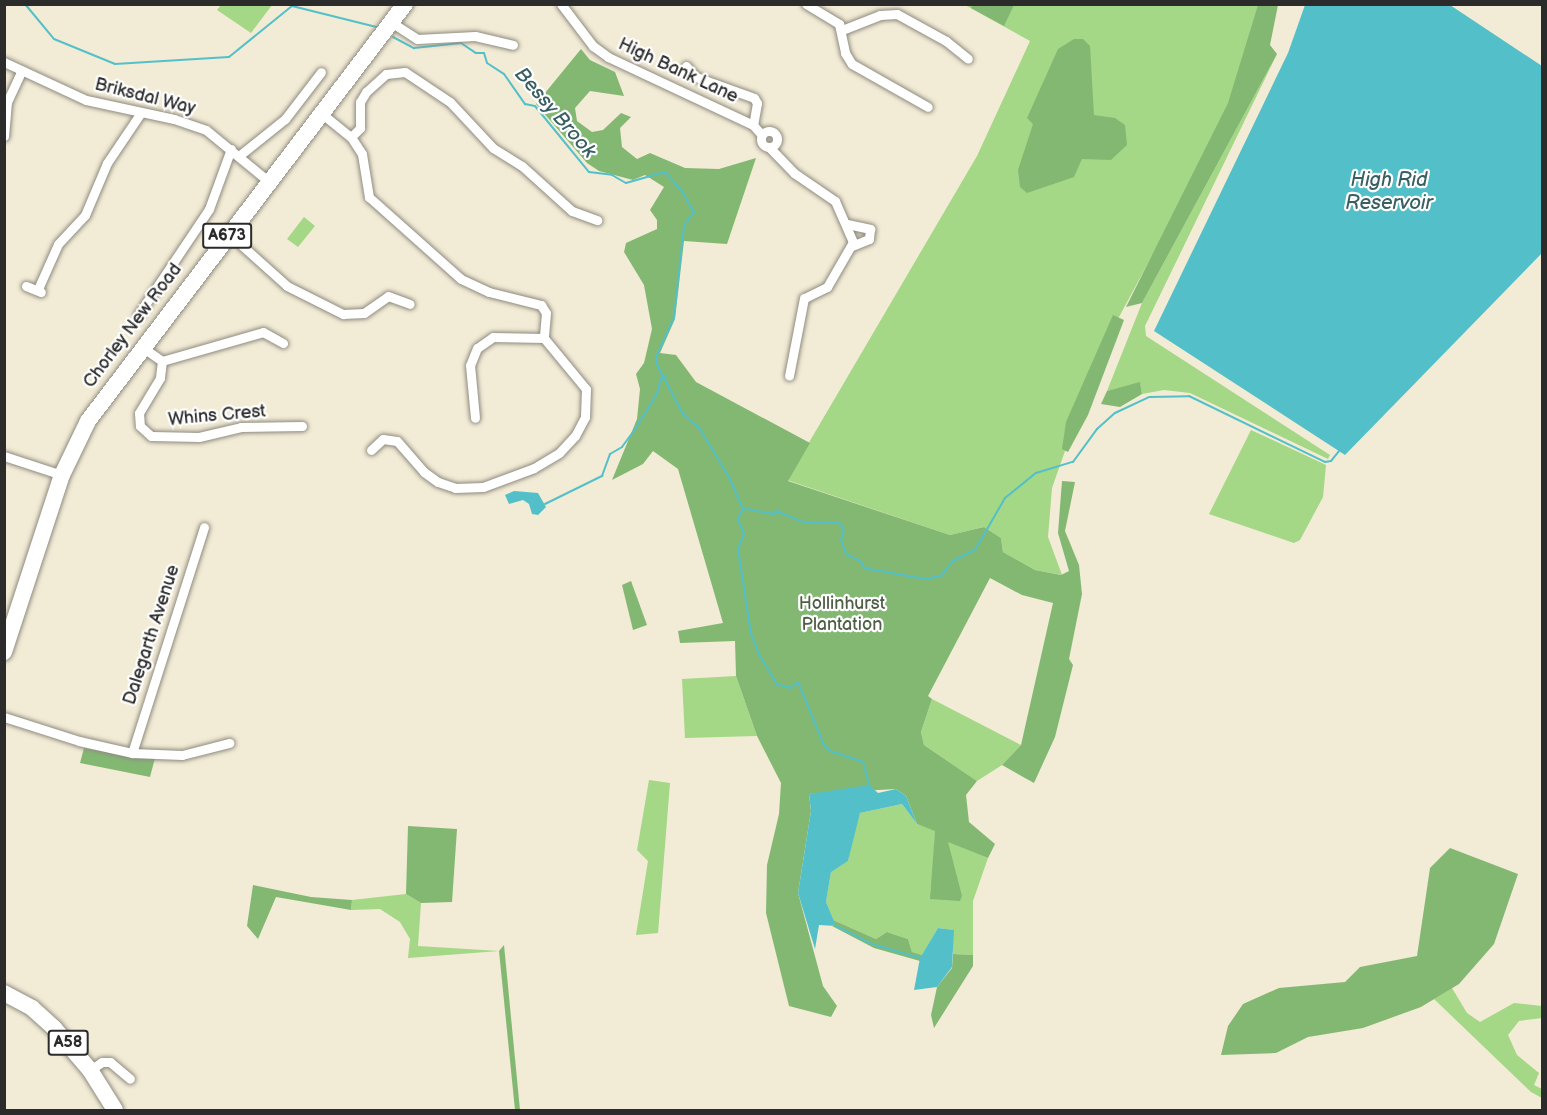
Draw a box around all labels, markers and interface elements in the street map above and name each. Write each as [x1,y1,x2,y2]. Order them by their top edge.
street label: High Bank Lane [615,34,741,108]
water label: Bessy Brook [509,62,601,164]
street label: Briksdal Way [92,74,198,120]
water label: High Rid Reservoir [1345,168,1433,215]
road number: A673 [202,223,252,249]
street label: Chorley New Road [79,259,187,393]
street label: Whins Crest [167,401,267,431]
street label: Dalegarth Avenue [119,562,185,708]
park label: Hollinhurst Plantation [799,594,885,636]
road number: A58 [47,1030,89,1056]

